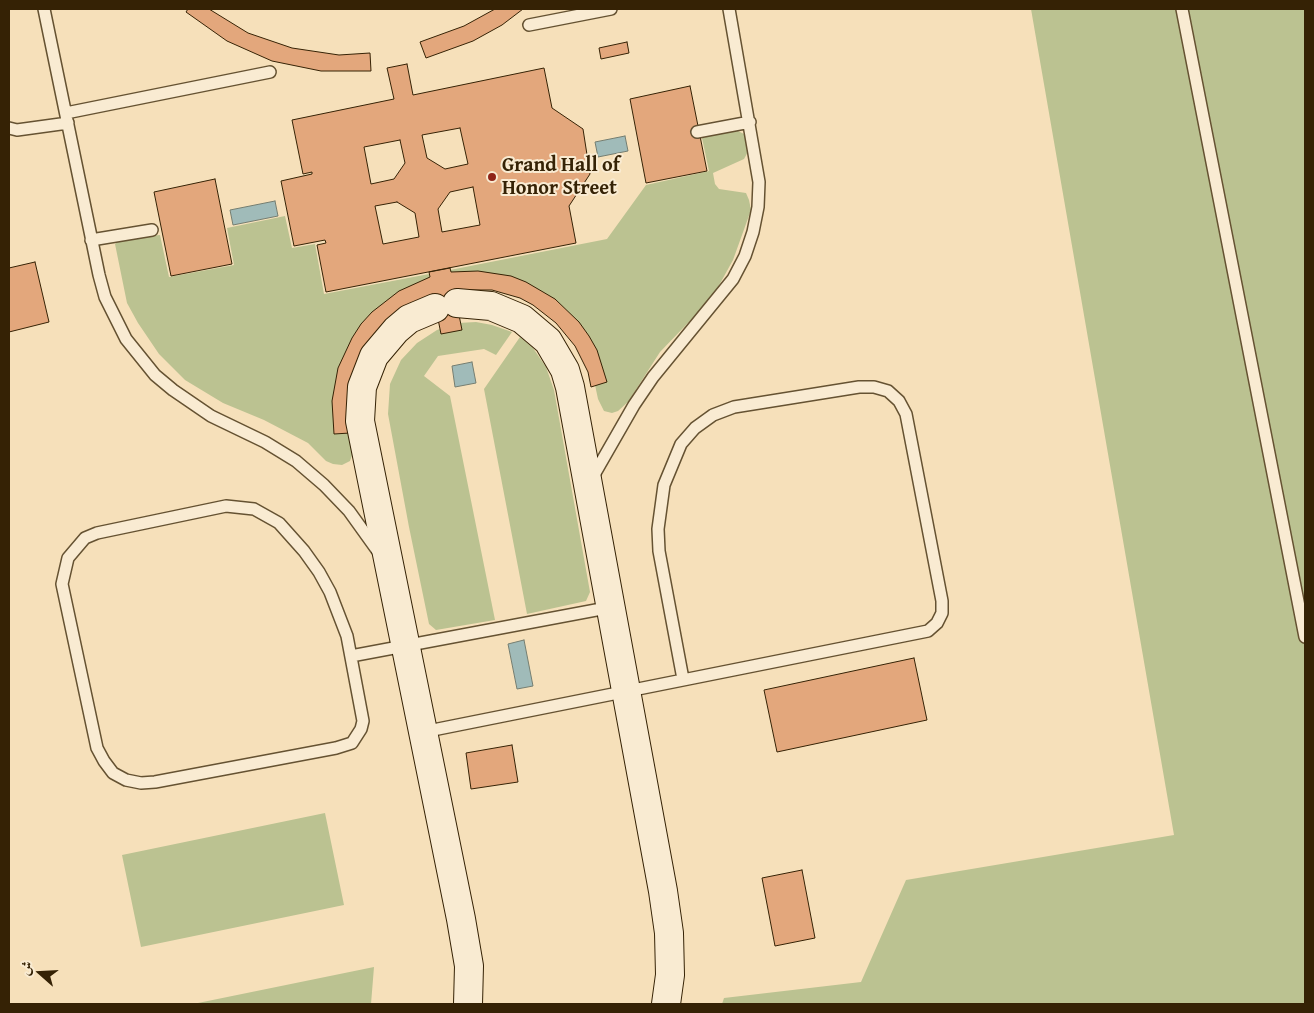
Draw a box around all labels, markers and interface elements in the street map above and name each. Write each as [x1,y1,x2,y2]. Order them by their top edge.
place label: Grand Hall of Honor Street [502,154,620,201]
marker: Grand Hall of Honor Street [486,171,498,183]
north arrow [15,948,65,998]
text: ش [14,958,38,978]

